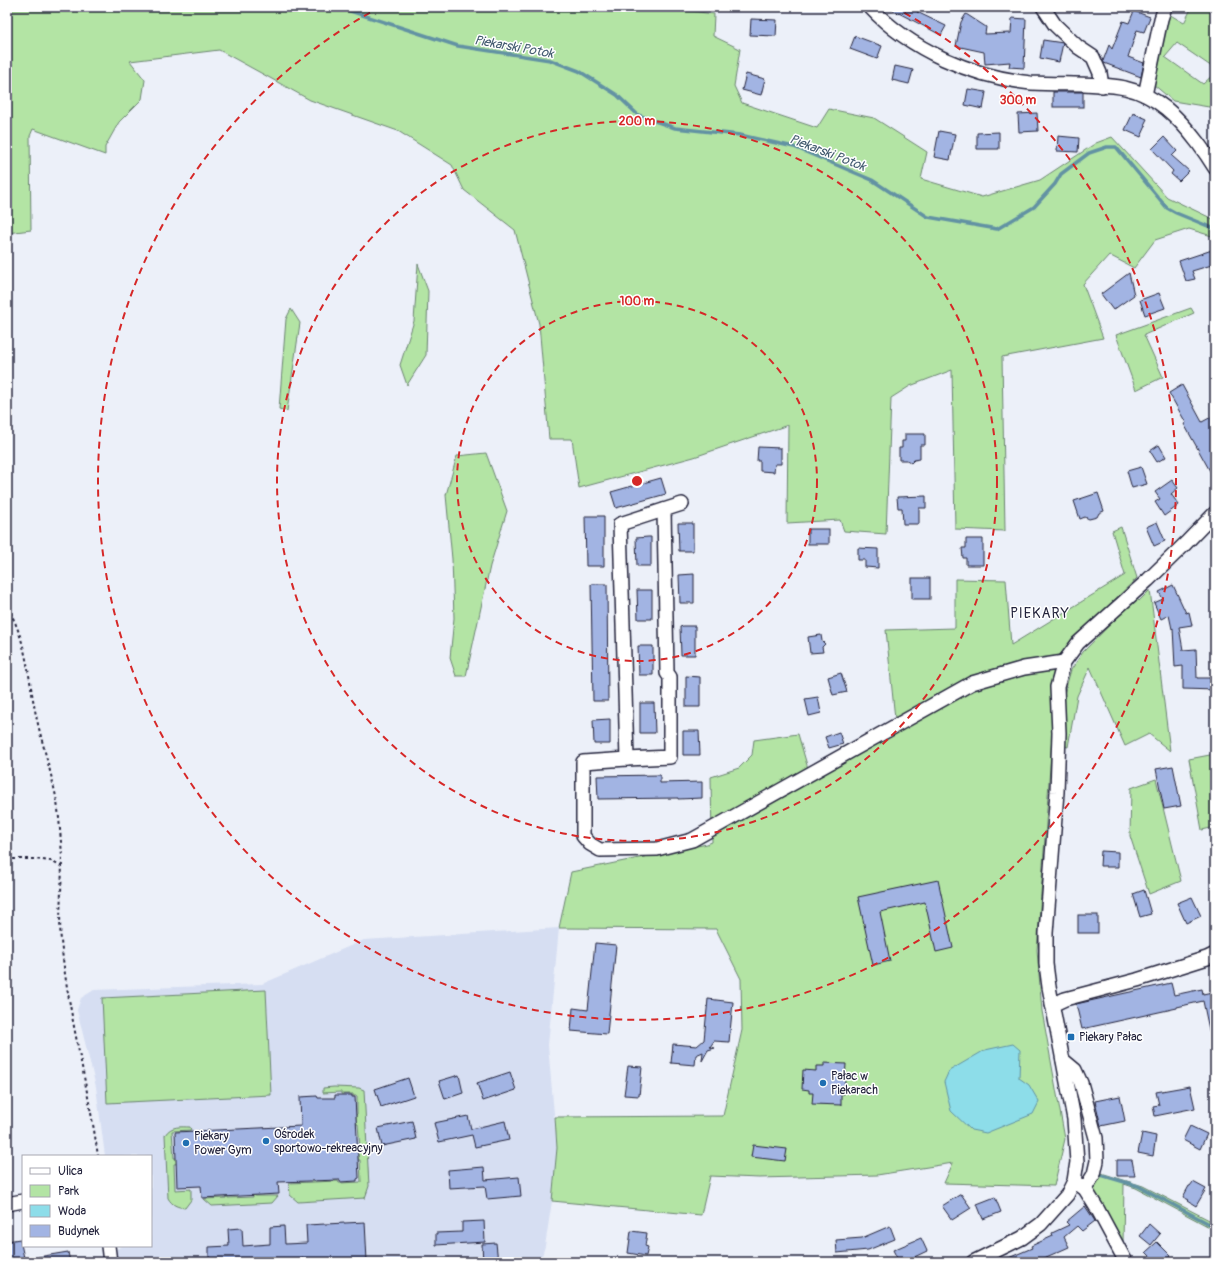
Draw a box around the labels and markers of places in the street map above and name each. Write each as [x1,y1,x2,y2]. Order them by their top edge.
centre of rings [630,474,644,488]
place label: Piekary Pałac [1079,1030,1143,1045]
marker: Piekary Pałac [1066,1032,1076,1042]
place label: Pałac w Piekarach [831,1069,878,1098]
marker: Pałac w Piekarach [818,1078,828,1088]
place label: Ośrodek sportowo-rekreacyjny [274,1127,383,1156]
place label: Piekary Power Gym [194,1129,252,1158]
marker: Ośrodek sportowo-rekreacyjny [261,1136,271,1146]
marker: Piekary Power Gym [181,1138,191,1148]

